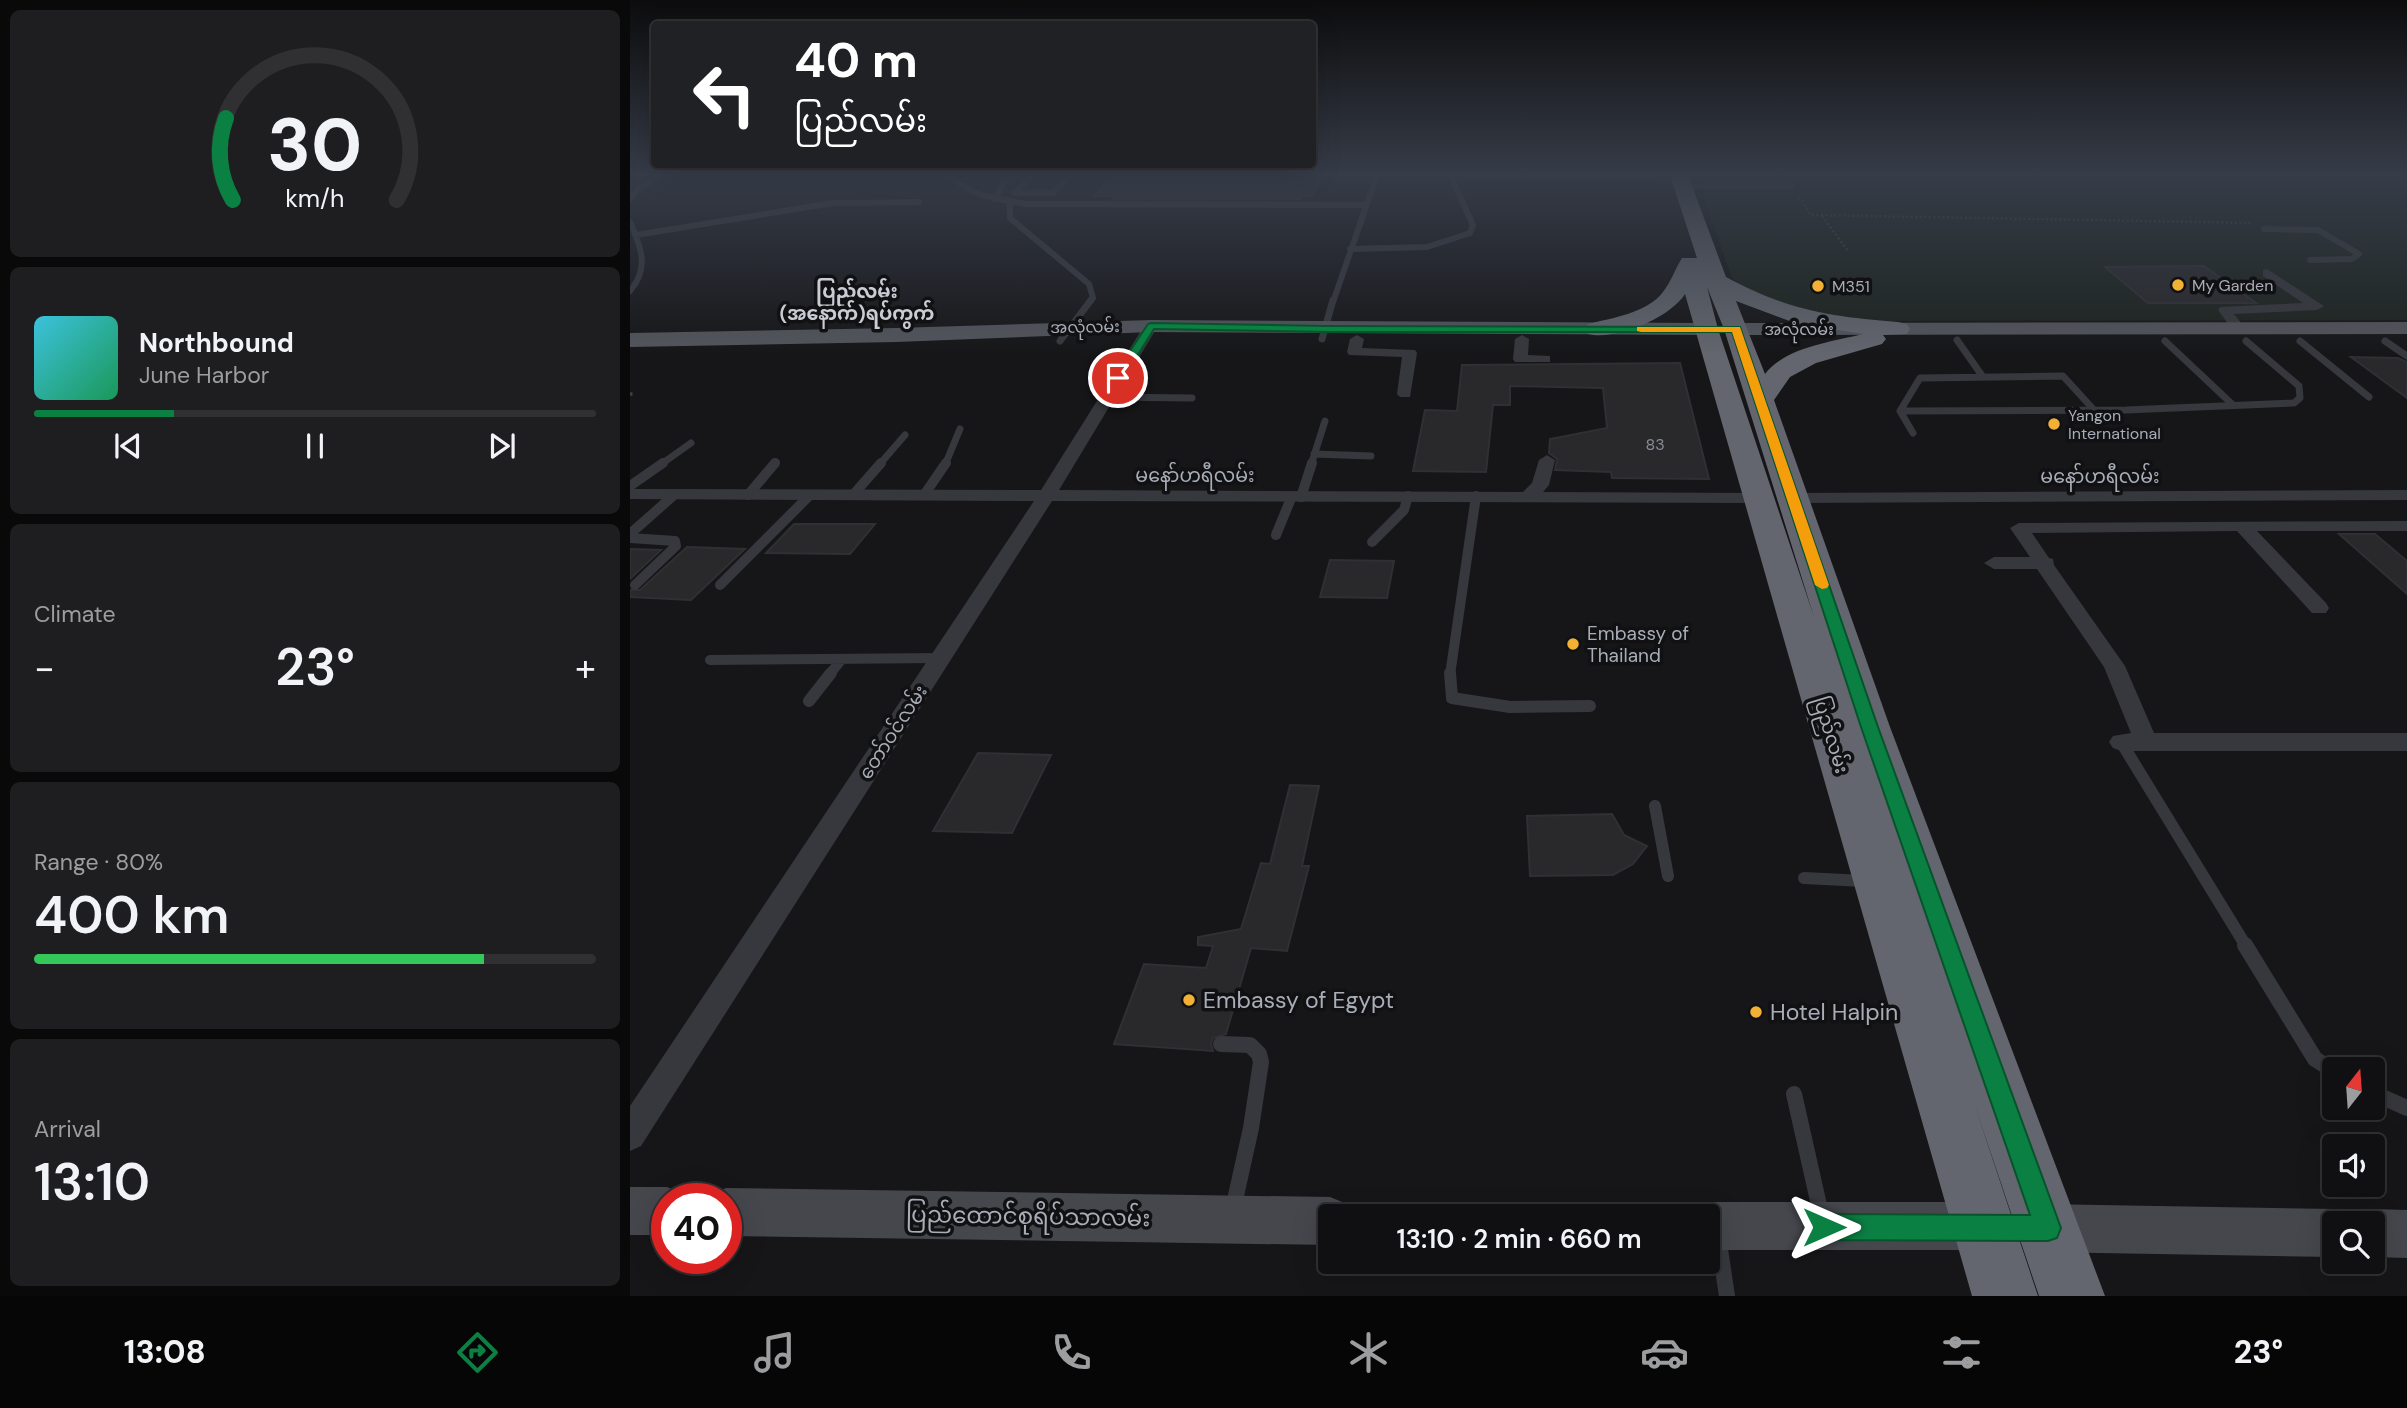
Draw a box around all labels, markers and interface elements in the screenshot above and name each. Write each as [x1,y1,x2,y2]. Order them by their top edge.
text: 40 m [794,28,918,92]
icon: left [679,49,770,140]
text: 30 [267,98,363,193]
text: ပြည်လမ်း [794,100,927,142]
text: km/h [285,181,345,214]
place label: My Garden [2192,275,2273,296]
place label: M351 [1832,276,1870,297]
marker: My Garden [2170,277,2186,293]
district label: ပြည်လမ်း (အနောက်)ရပ်ကွက် [780,278,934,329]
marker: M351 [1810,278,1826,294]
street label: အလုံလမ်း [1050,315,1120,342]
street label: အလုံလမ်း [1764,318,1834,344]
text: Northbound [139,326,294,360]
pin [1088,348,1148,408]
icon: arrive [1099,359,1137,397]
text: June Harbor [139,360,269,390]
place label: Yangon International [2068,405,2161,444]
marker: Yangon International [2046,416,2062,432]
icon: previous [109,427,147,465]
icon: pause [296,427,334,465]
icon: next [483,427,521,465]
house number: 83 [1645,434,1665,455]
street label: မနော်ဟရီလမ်း [1135,461,1255,491]
street label: မနော်ဟရီလမ်း [2040,462,2160,492]
text: Climate [34,599,116,629]
place label: Embassy of Thailand [1587,621,1689,668]
text: 23° [275,633,355,701]
marker: Embassy of Thailand [1565,636,1581,652]
text: − [34,643,55,693]
text: + [575,643,596,693]
street label: တော်ဝင်လမ်း [852,679,933,784]
street label: ပြည်လမ်း [1805,693,1856,777]
text: Range · 80% [34,847,163,877]
text: 400 km [34,881,230,949]
place label: Embassy of Egypt [1203,985,1394,1015]
marker: Embassy of Egypt [1181,992,1197,1008]
place label: Hotel Halpin [1770,997,1898,1027]
marker: Hotel Halpin [1748,1004,1764,1020]
north arrow [2322,1057,2385,1120]
map controls [2322,1057,2385,1274]
text: Arrival [34,1114,101,1144]
button: sound [2322,1134,2385,1197]
text: 13:10 [34,1148,150,1216]
speed limit sign: 40 [651,1183,742,1274]
position arrow [1787,1190,1861,1264]
street label: ပြည်ထောင်စုရိပ်သာလမ်း [905,1198,1151,1237]
button: search [2322,1211,2385,1274]
text: 13:10 · 2 min · 660 m [1396,1222,1642,1256]
icon: directions [453,1328,502,1377]
icon: music [750,1328,799,1377]
icon: phone [1047,1328,1096,1377]
icon: climate [1344,1328,1393,1377]
icon: car [1640,1328,1689,1377]
icon: filters [1937,1328,1986,1377]
text: 13:08 [124,1331,206,1373]
text: 23° [2234,1331,2283,1373]

